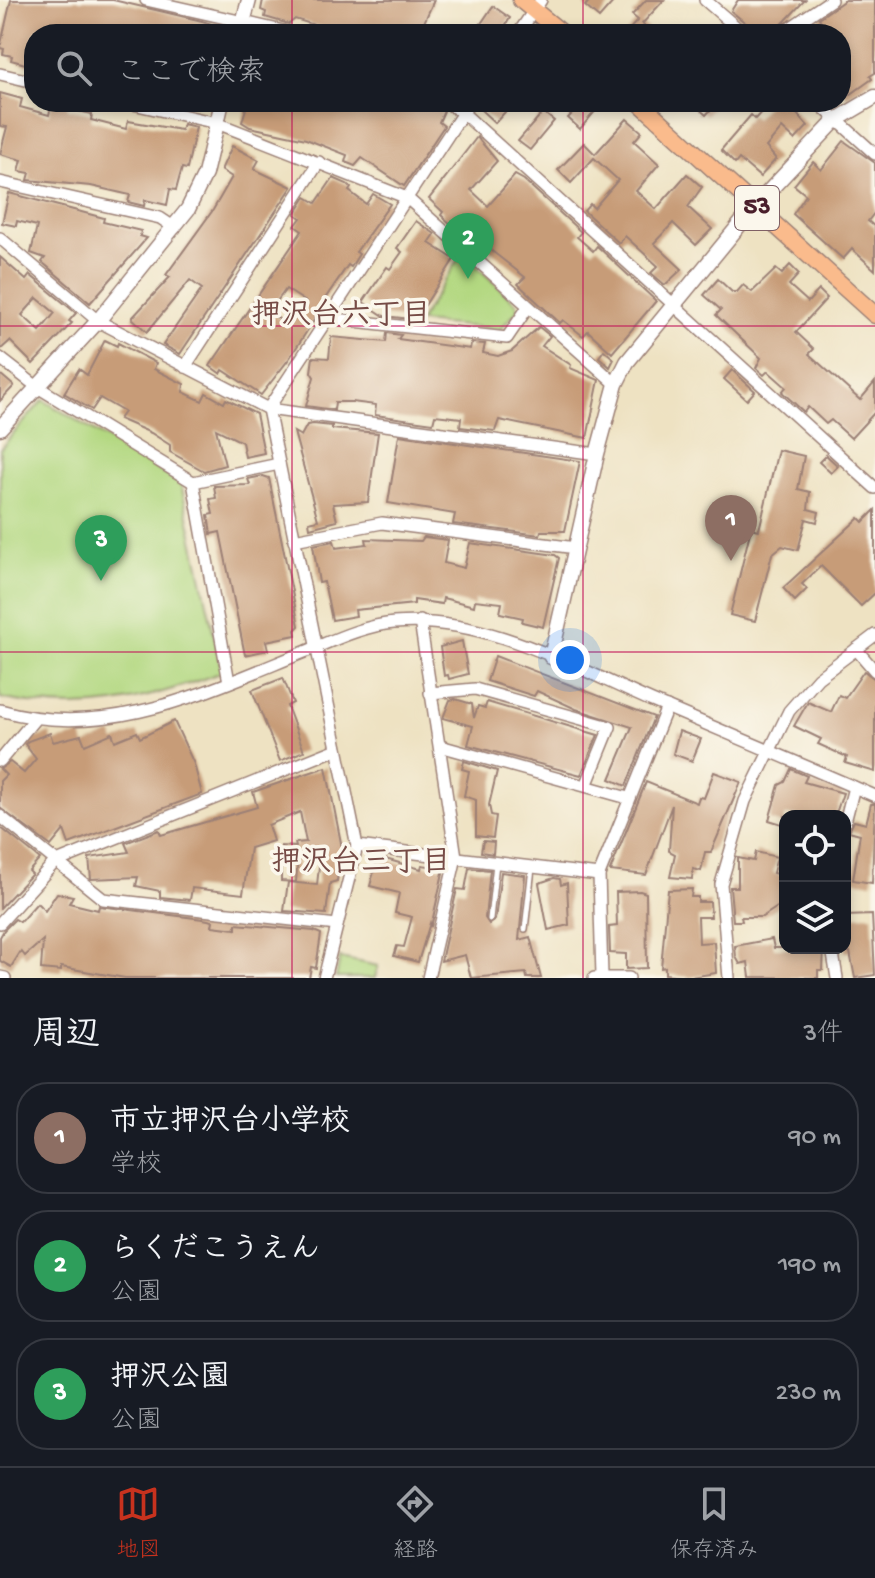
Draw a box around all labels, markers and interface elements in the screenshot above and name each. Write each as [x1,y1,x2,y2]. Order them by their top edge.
search box [24,24,851,112]
icon: search [52,46,96,90]
text: ここで検索 [116,57,266,92]
road number: 53 [735,186,779,230]
pin: 2 [442,213,494,279]
district label: 押沢台六丁目 [251,298,431,335]
pin: 1 [705,495,757,561]
pin: 3 [75,515,127,581]
your location [550,640,590,680]
map controls [779,810,851,954]
button: locate [779,810,851,882]
district label: 押沢台三丁目 [271,845,451,882]
button: layers [779,882,851,954]
text: 周辺 [32,1017,100,1057]
text: 3件 [804,1020,843,1051]
text: 市立押沢台小学校 [110,1106,350,1141]
text: 1 [55,1123,65,1154]
text: 90 m [789,1123,841,1154]
text: 学校 [110,1151,162,1182]
text: らくだこうえん [110,1234,320,1269]
text: 2 [54,1251,66,1282]
text: 190 m [778,1251,841,1282]
text: 公園 [110,1279,162,1310]
text: 押沢公園 [110,1362,230,1397]
text: 3 [53,1379,67,1410]
text: 230 m [775,1379,841,1410]
text: 公園 [110,1407,162,1438]
tab: 地図 [116,1482,161,1565]
tab: 経路 [393,1482,438,1565]
tab: 保存済み [670,1482,759,1565]

